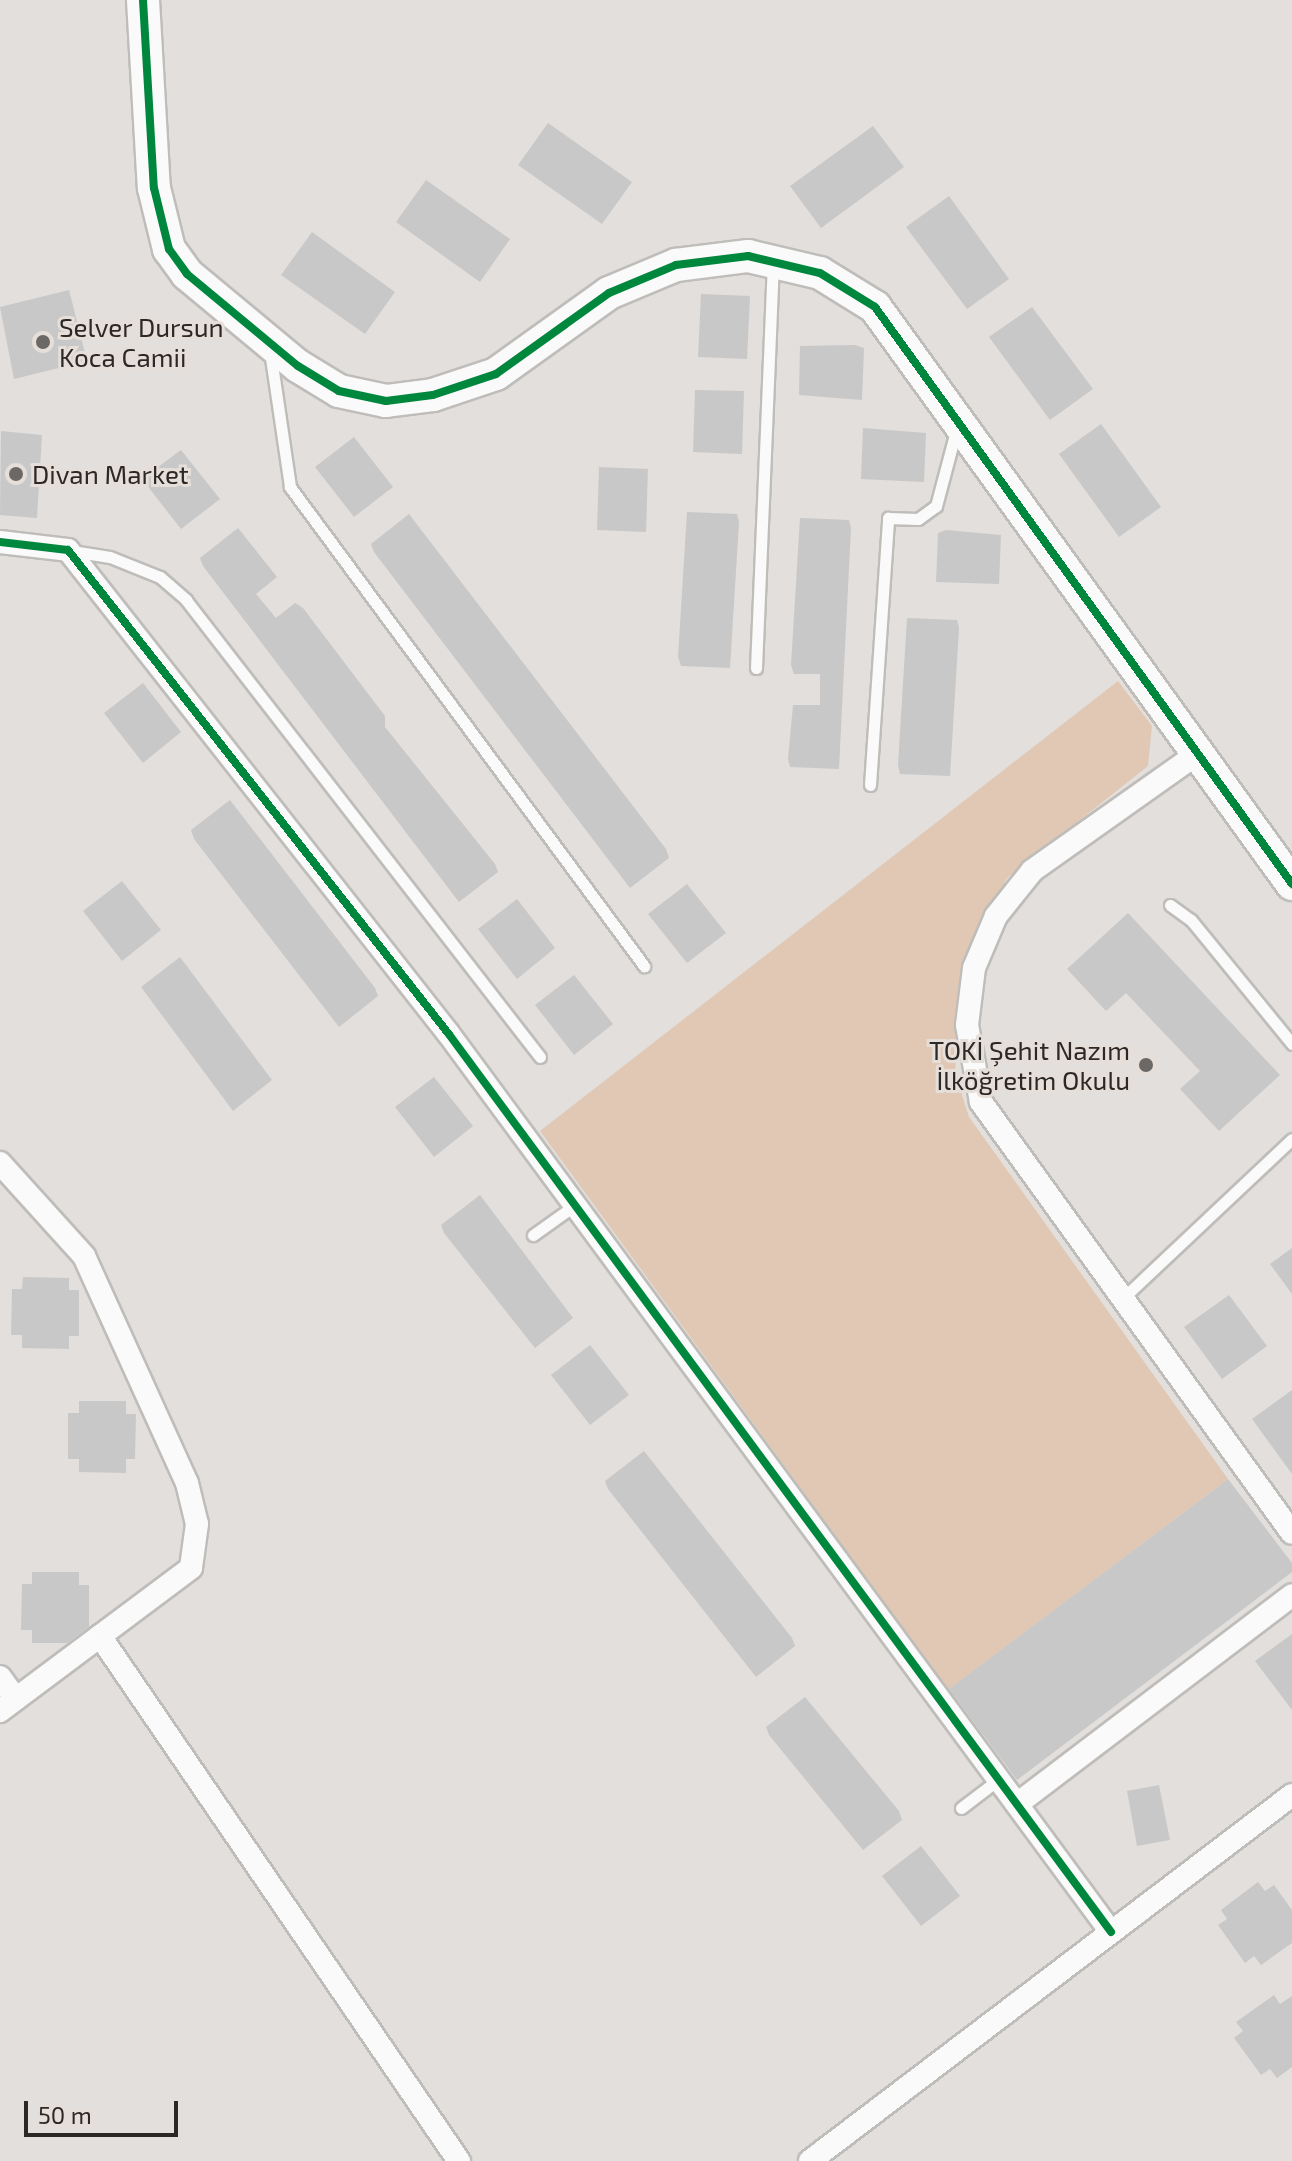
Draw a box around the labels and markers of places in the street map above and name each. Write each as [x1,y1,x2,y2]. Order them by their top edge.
place label: Selver Dursun Koca Camii [59,311,224,372]
marker: Selver Dursun Koca Camii [34,333,52,351]
place label: Divan Market [32,458,189,490]
marker: Divan Market [7,465,25,483]
place label: TOKİ Şehit Nazım İlköğretim Okulu [929,1034,1130,1096]
marker: TOKİ Şehit Nazım İlköğretim Okulu [1137,1056,1155,1074]

